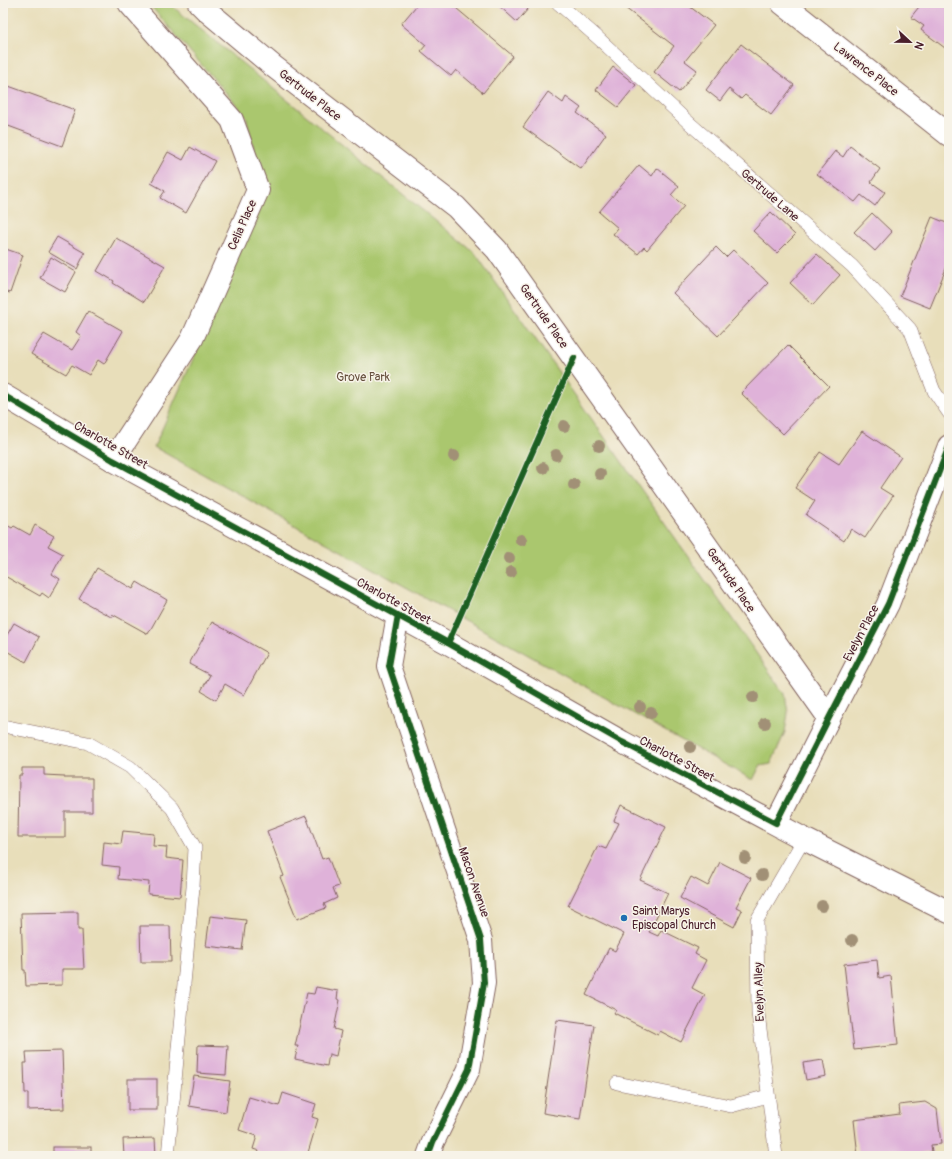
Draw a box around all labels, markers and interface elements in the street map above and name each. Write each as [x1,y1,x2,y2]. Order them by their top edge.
north arrow [890,22,930,62]
street label: Lawrence Place [830,39,901,100]
text: N [911,40,926,52]
street label: Gertrude Place [276,66,344,124]
street label: Gertrude Lane [737,166,802,225]
street label: Celia Place [225,198,260,253]
street label: Gertrude Place [516,281,571,351]
park label: Grove Park [336,370,390,385]
street label: Charlotte Street [71,418,151,473]
street label: Gertrude Place [703,545,758,615]
street label: Charlotte Street [354,575,434,628]
street label: Evelyn Place [840,602,883,664]
street label: Charlotte Street [637,733,717,786]
street label: Macon Avenue [455,845,493,919]
place label: Saint Marys Episcopal Church [632,904,716,933]
marker: Saint Marys Episcopal Church [619,913,629,923]
street label: Evelyn Alley [751,962,768,1022]

